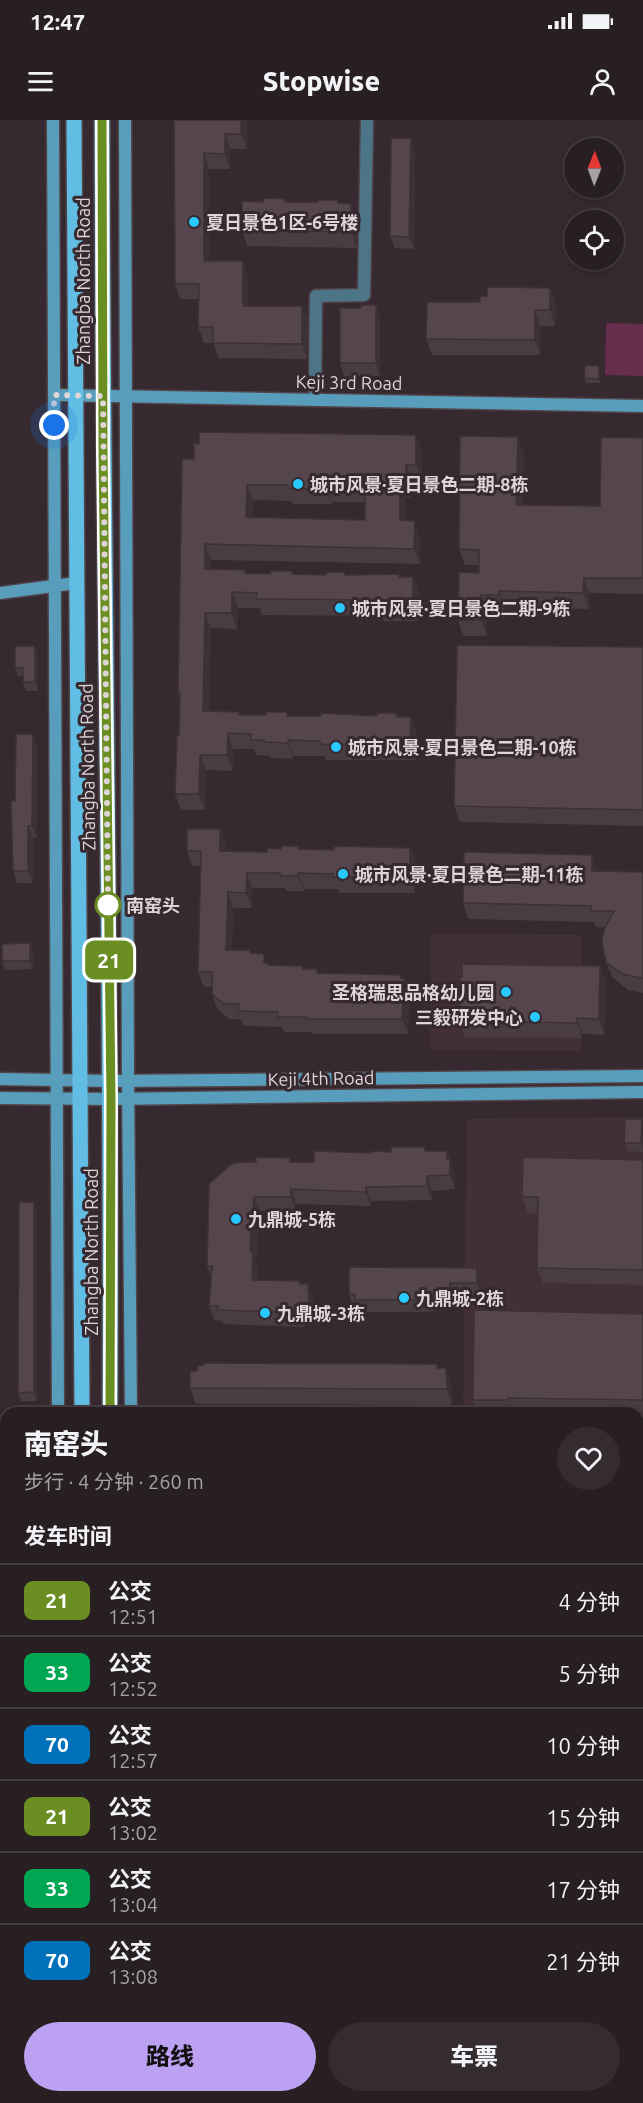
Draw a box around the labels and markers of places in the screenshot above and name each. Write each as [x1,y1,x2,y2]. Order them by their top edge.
place label: 夏日景色1区-6号楼 [206,212,358,232]
marker: 夏日景色1区-6号楼 [187,215,201,229]
place label: 城市风景·夏日景色二期-8栋 [310,474,528,494]
marker: 城市风景·夏日景色二期-8栋 [291,477,305,491]
place label: 城市风景·夏日景色二期-9栋 [352,598,570,618]
marker: 城市风景·夏日景色二期-9栋 [333,601,347,615]
place label: 城市风景·夏日景色二期-10栋 [348,737,577,757]
marker: 城市风景·夏日景色二期-10栋 [329,740,343,754]
place label: 城市风景·夏日景色二期-11栋 [355,864,584,884]
marker: 城市风景·夏日景色二期-11栋 [336,867,350,881]
marker: 南窑头 [95,892,121,918]
place label: 南窑头 [126,895,180,915]
place label: 圣格瑞思品格幼儿园 [332,982,494,1002]
marker: 圣格瑞思品格幼儿园 [499,985,513,999]
place label: 三毅研发中心 [415,1007,523,1027]
marker: 三毅研发中心 [528,1010,542,1024]
place label: 九鼎城-5栋 [248,1209,336,1229]
marker: 九鼎城-5栋 [229,1212,243,1226]
place label: 九鼎城-2栋 [416,1288,504,1308]
marker: 九鼎城-2栋 [397,1291,411,1305]
place label: 九鼎城-3栋 [277,1303,365,1323]
marker: 九鼎城-3栋 [258,1306,272,1320]

